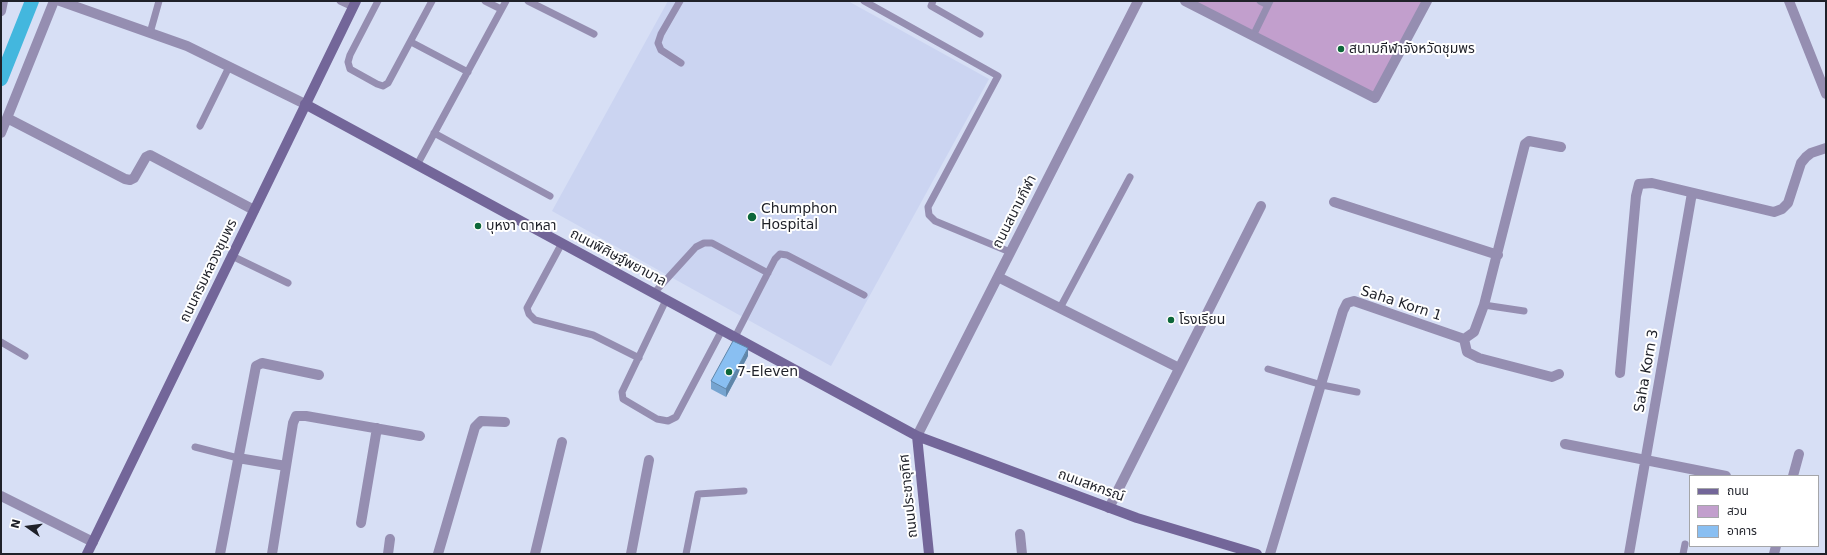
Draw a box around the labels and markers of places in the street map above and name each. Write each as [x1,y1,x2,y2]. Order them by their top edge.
place label: สนามกีฬาจังหวัดชุมพร [1349,41,1475,57]
marker: สนามกีฬาจังหวัดชุมพร [1336,44,1346,54]
place label: Chumphon Hospital [761,201,837,234]
marker: Chumphon Hospital [746,211,758,223]
place label: บุหงา ดาหลา [486,218,557,234]
marker: บุหงา ดาหลา [473,221,483,231]
place label: โรงเรียน [1179,312,1225,328]
marker: โรงเรียน [1166,315,1176,325]
place label: 7-Eleven [737,364,798,380]
marker: 7-Eleven [724,367,734,377]

